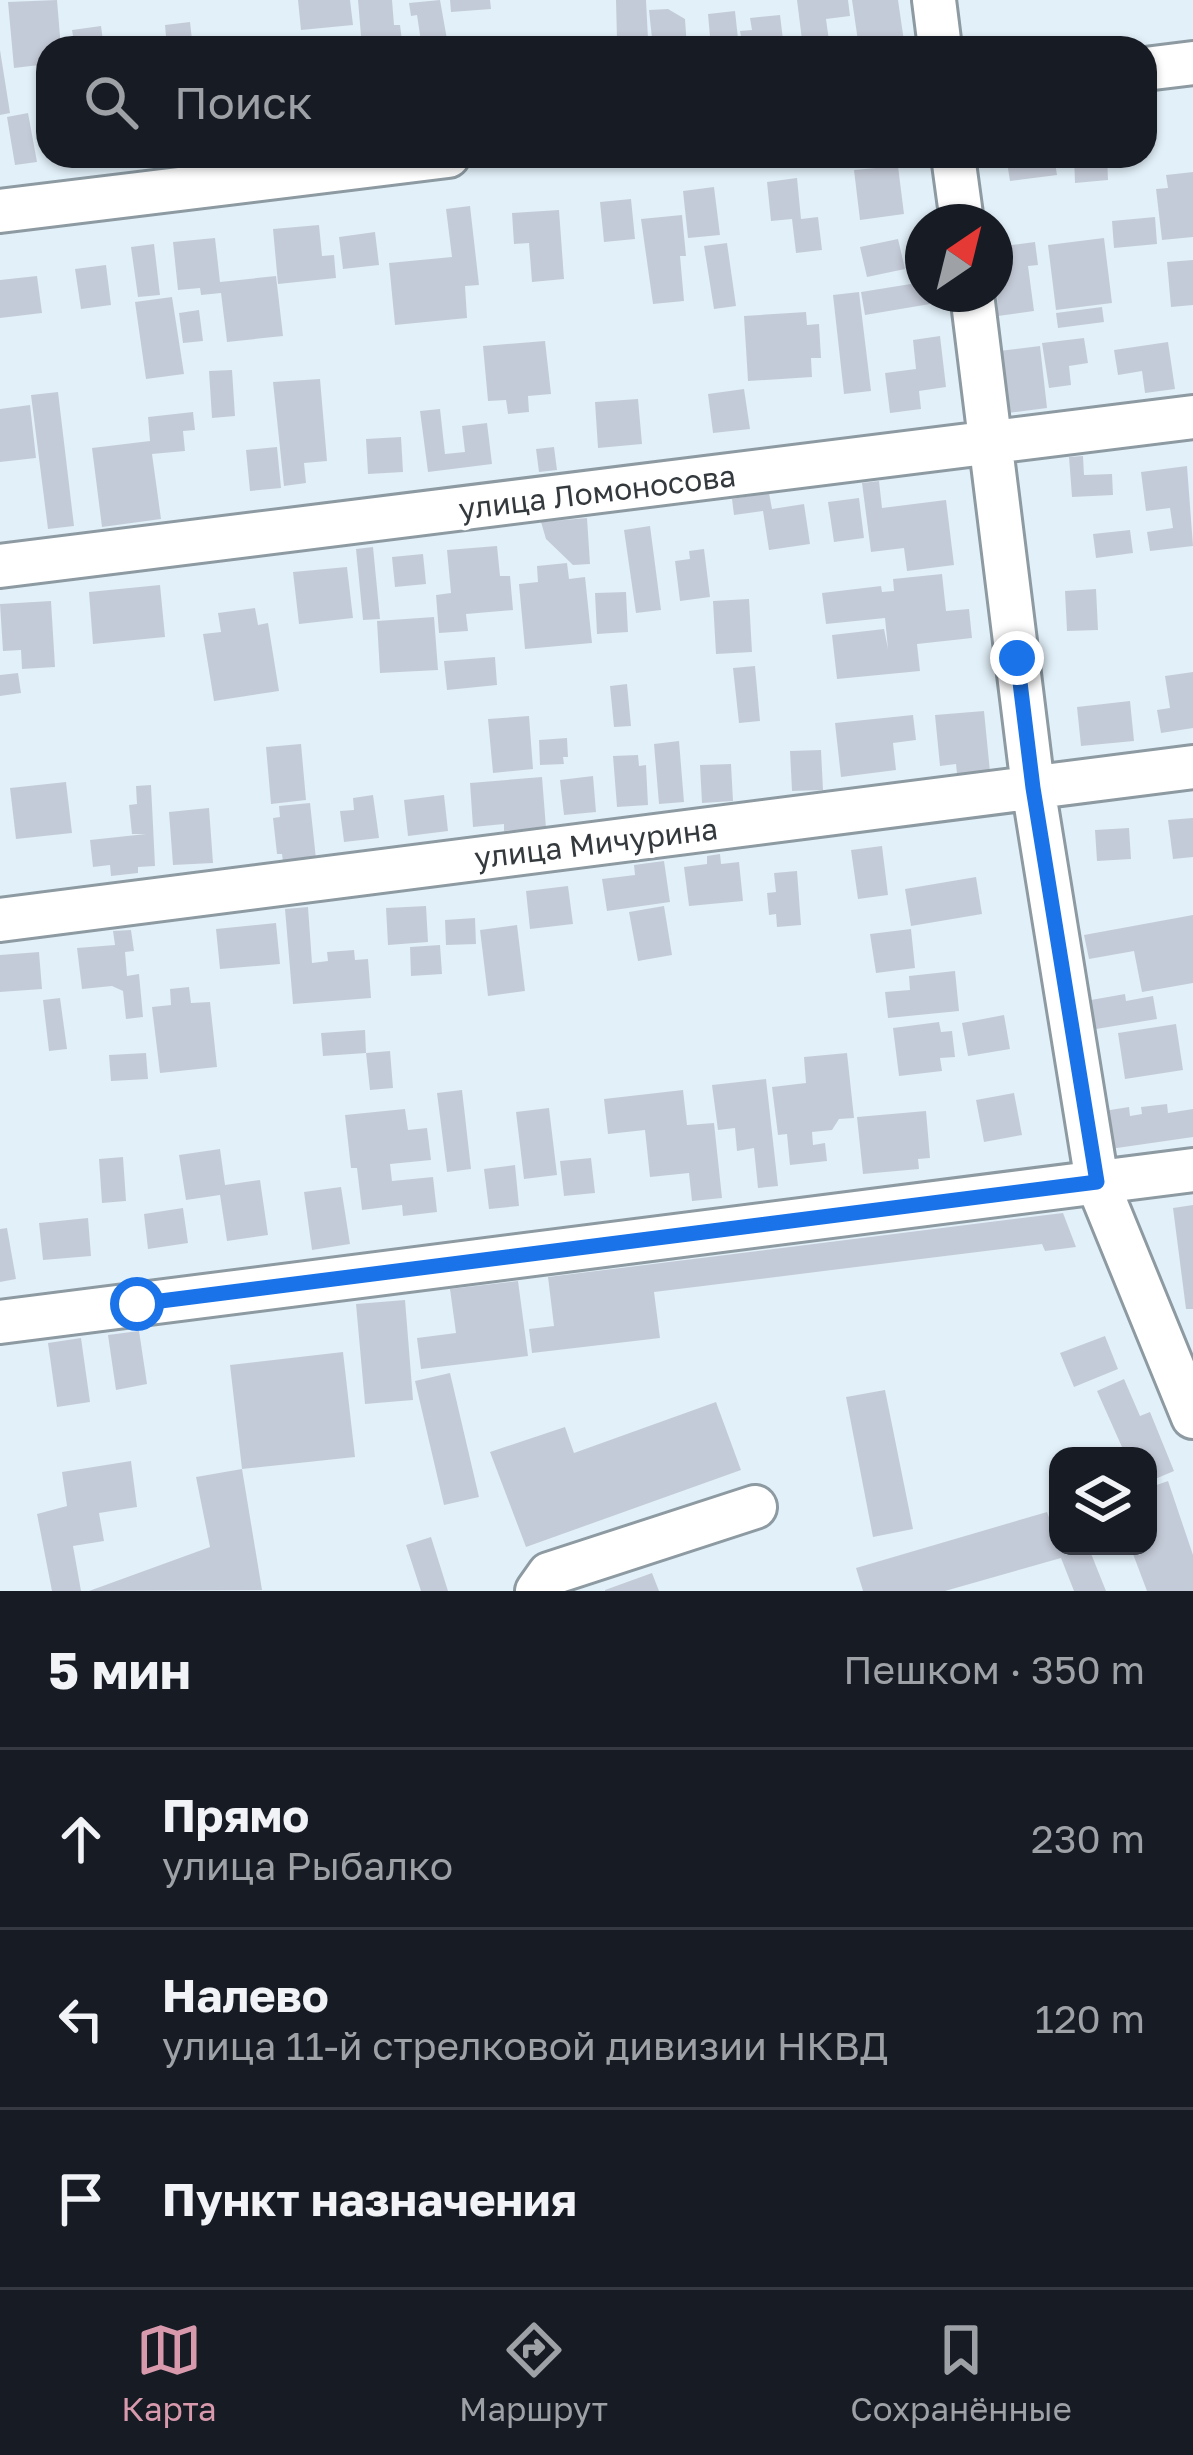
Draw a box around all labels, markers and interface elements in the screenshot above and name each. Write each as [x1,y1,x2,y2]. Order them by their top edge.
search box [36,36,1157,168]
icon: search [78,69,144,135]
text: Поиск [174,75,313,129]
north arrow [905,204,1013,312]
street label: улица Ломоносова [456,457,738,527]
route end [990,631,1044,685]
street label: улица Мичурина [472,810,720,876]
route start [110,1277,164,1331]
map controls [1049,1447,1157,1555]
button: layers [1049,1447,1157,1555]
text: 5 мин [48,1639,191,1700]
text: Пешком · 350 m [843,1646,1145,1693]
text: Прямо [162,1788,309,1842]
icon: ahead [48,1806,114,1872]
text: 230 m [1031,1815,1145,1862]
text: улица Рыбалко [162,1842,453,1889]
text: Налево [162,1968,329,2022]
icon: left [48,1986,114,2052]
text: 120 m [1035,1995,1145,2042]
text: улица 11-й стрелковой дивизии НКВД [162,2022,888,2069]
icon: arrive [48,2166,114,2232]
text: Пункт назначения [162,2172,577,2226]
tab: Карта [121,2317,217,2428]
tab: Маршрут [459,2317,608,2428]
tab: Сохранённые [850,2317,1072,2428]

